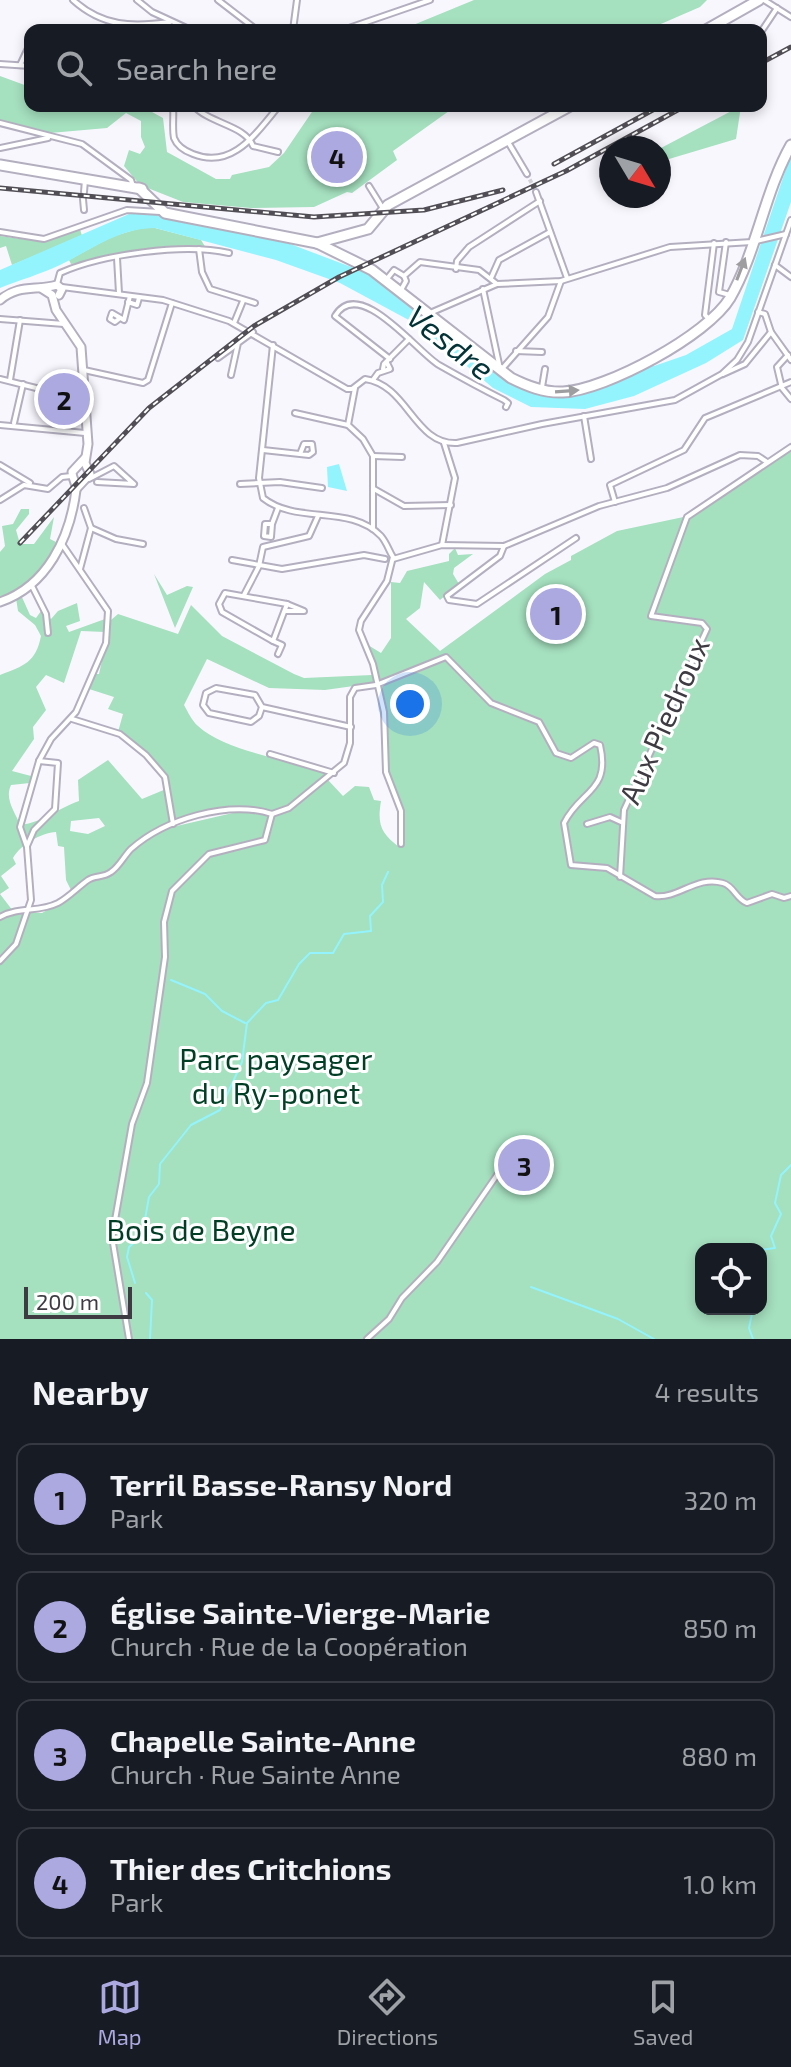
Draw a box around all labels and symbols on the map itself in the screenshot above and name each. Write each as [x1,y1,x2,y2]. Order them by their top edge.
pin: 4 [311,127,363,187]
north arrow [599,136,671,208]
one-way arrow [735,256,748,280]
water label: Vesdre [400,296,502,387]
pin: 2 [38,369,90,429]
one-way arrow [555,384,580,397]
pin: 1 [530,584,582,644]
street label: Aux Piedroux [610,631,716,809]
your location [390,684,430,724]
park label: Parc paysager du Ry-ponet [179,1040,373,1110]
pin: 3 [498,1135,550,1195]
park label: Bois de Beyne [106,1211,296,1247]
scale bar [24,1283,132,1319]

